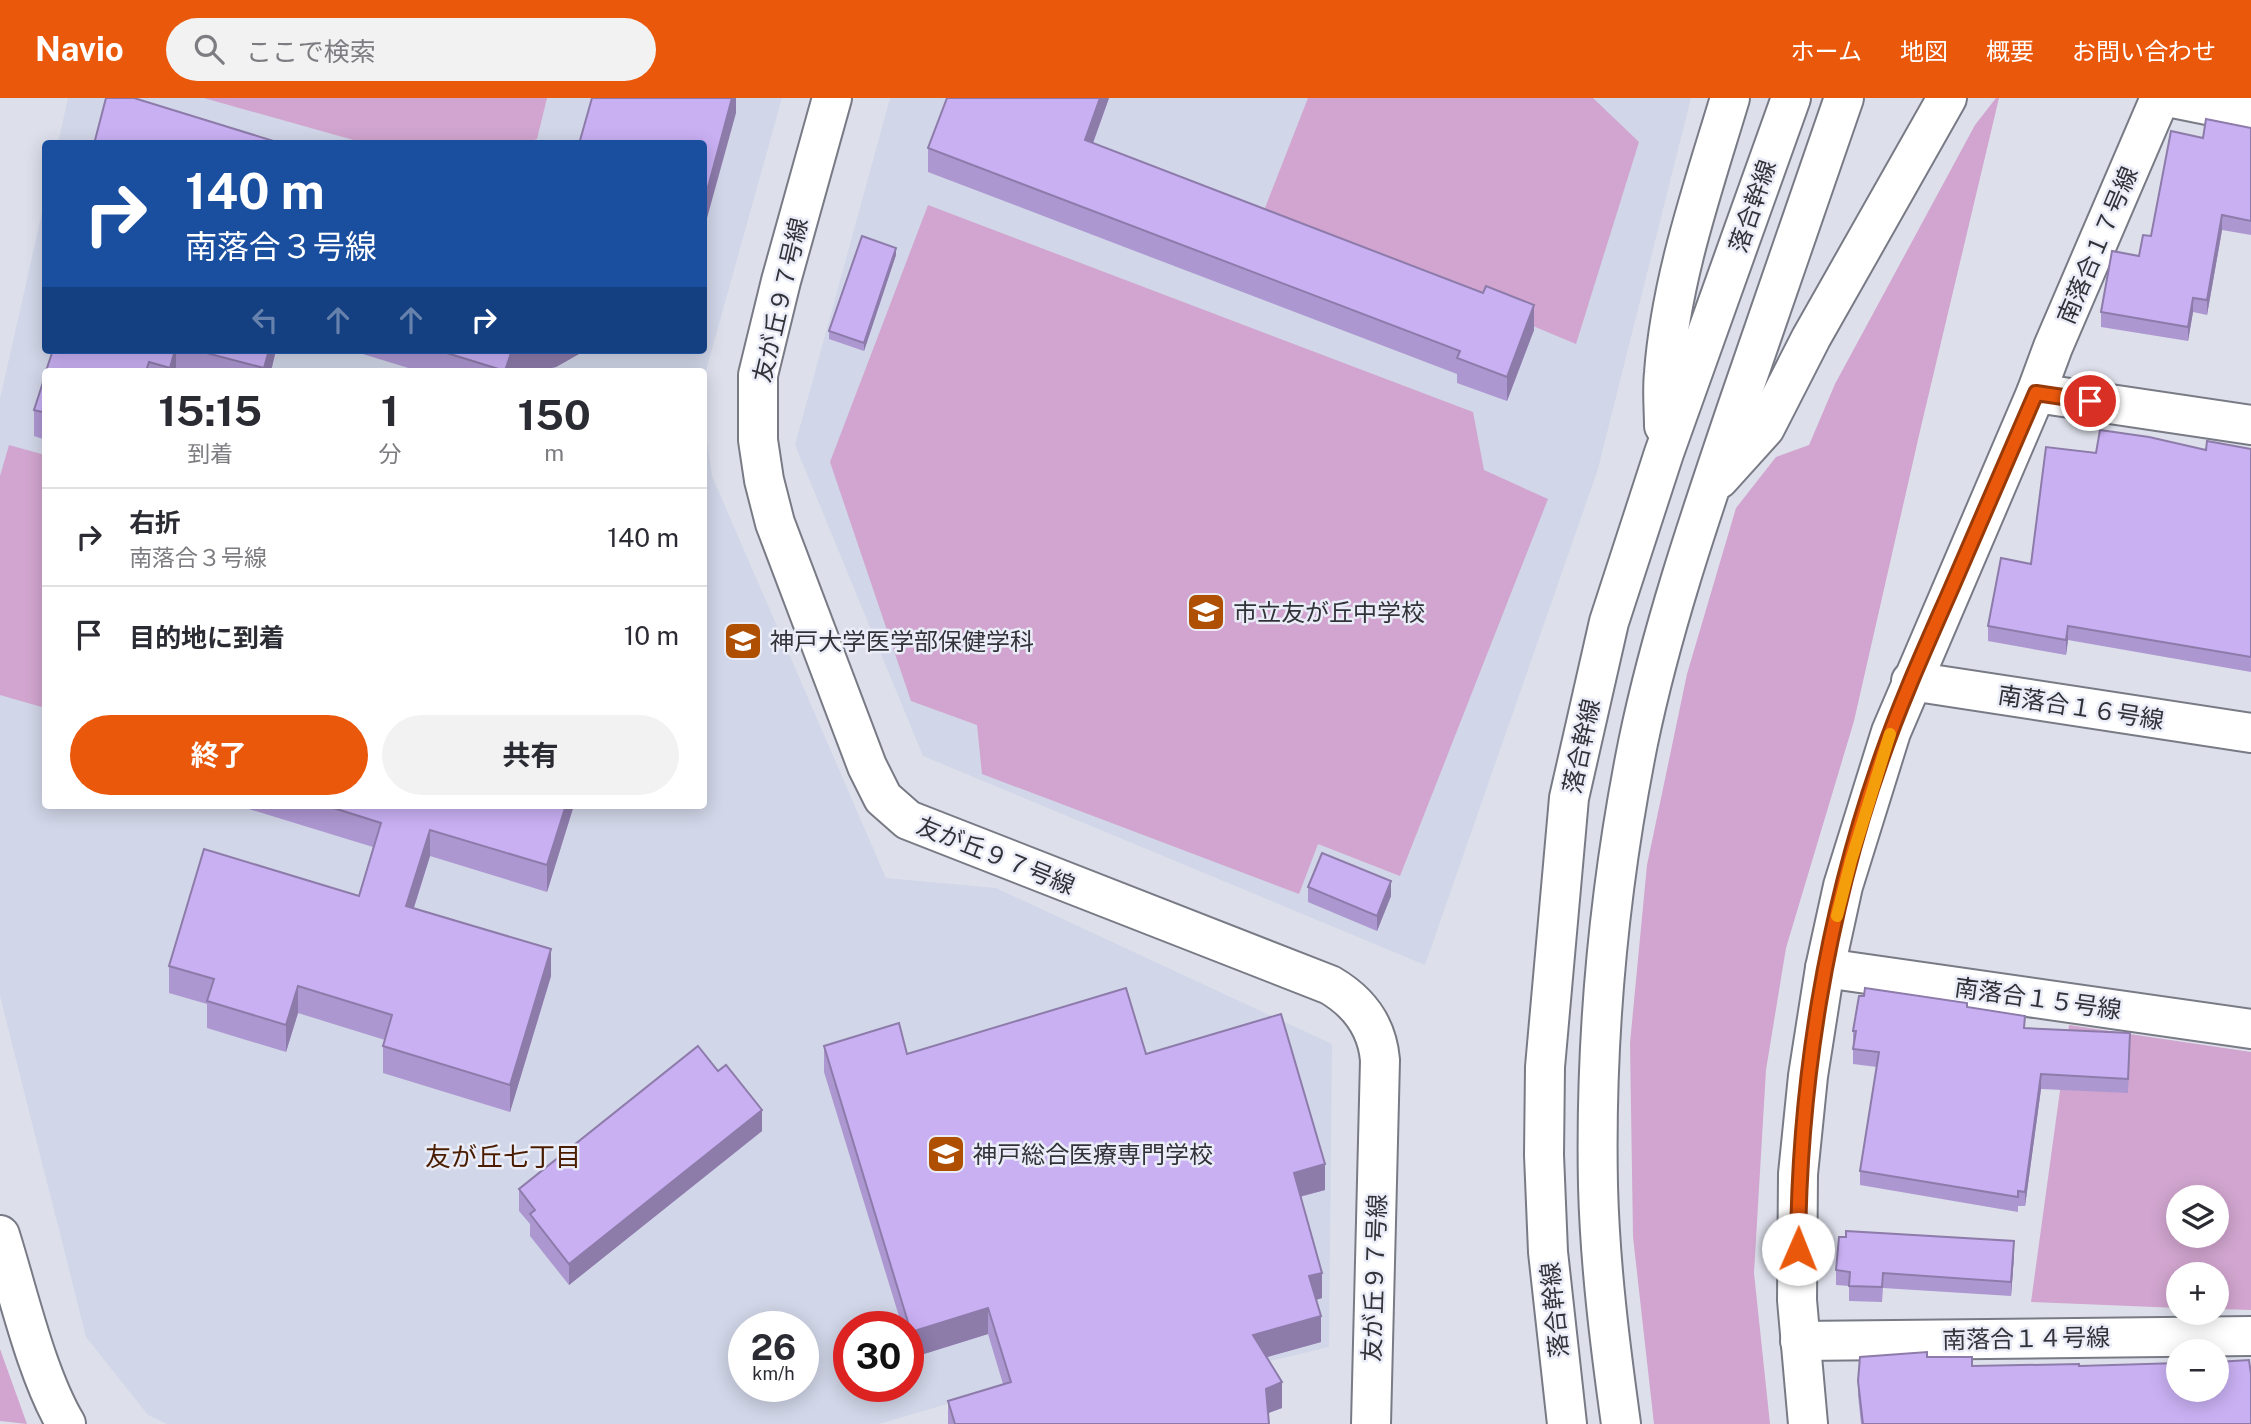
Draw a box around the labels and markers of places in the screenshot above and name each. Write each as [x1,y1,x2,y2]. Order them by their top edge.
pin [2060,371,2120,431]
school or university icon: 市立友が丘中学校 [1185,591,1227,633]
place label: 市立友が丘中学校 [1233,598,1425,626]
school or university icon: 神戸大学医学部保健学科 [722,620,764,662]
place label: 神戸大学医学部保健学科 [770,627,1034,655]
school or university icon: 神戸総合医療専門学校 [925,1133,967,1175]
place label: 神戸総合医療専門学校 [973,1140,1213,1168]

